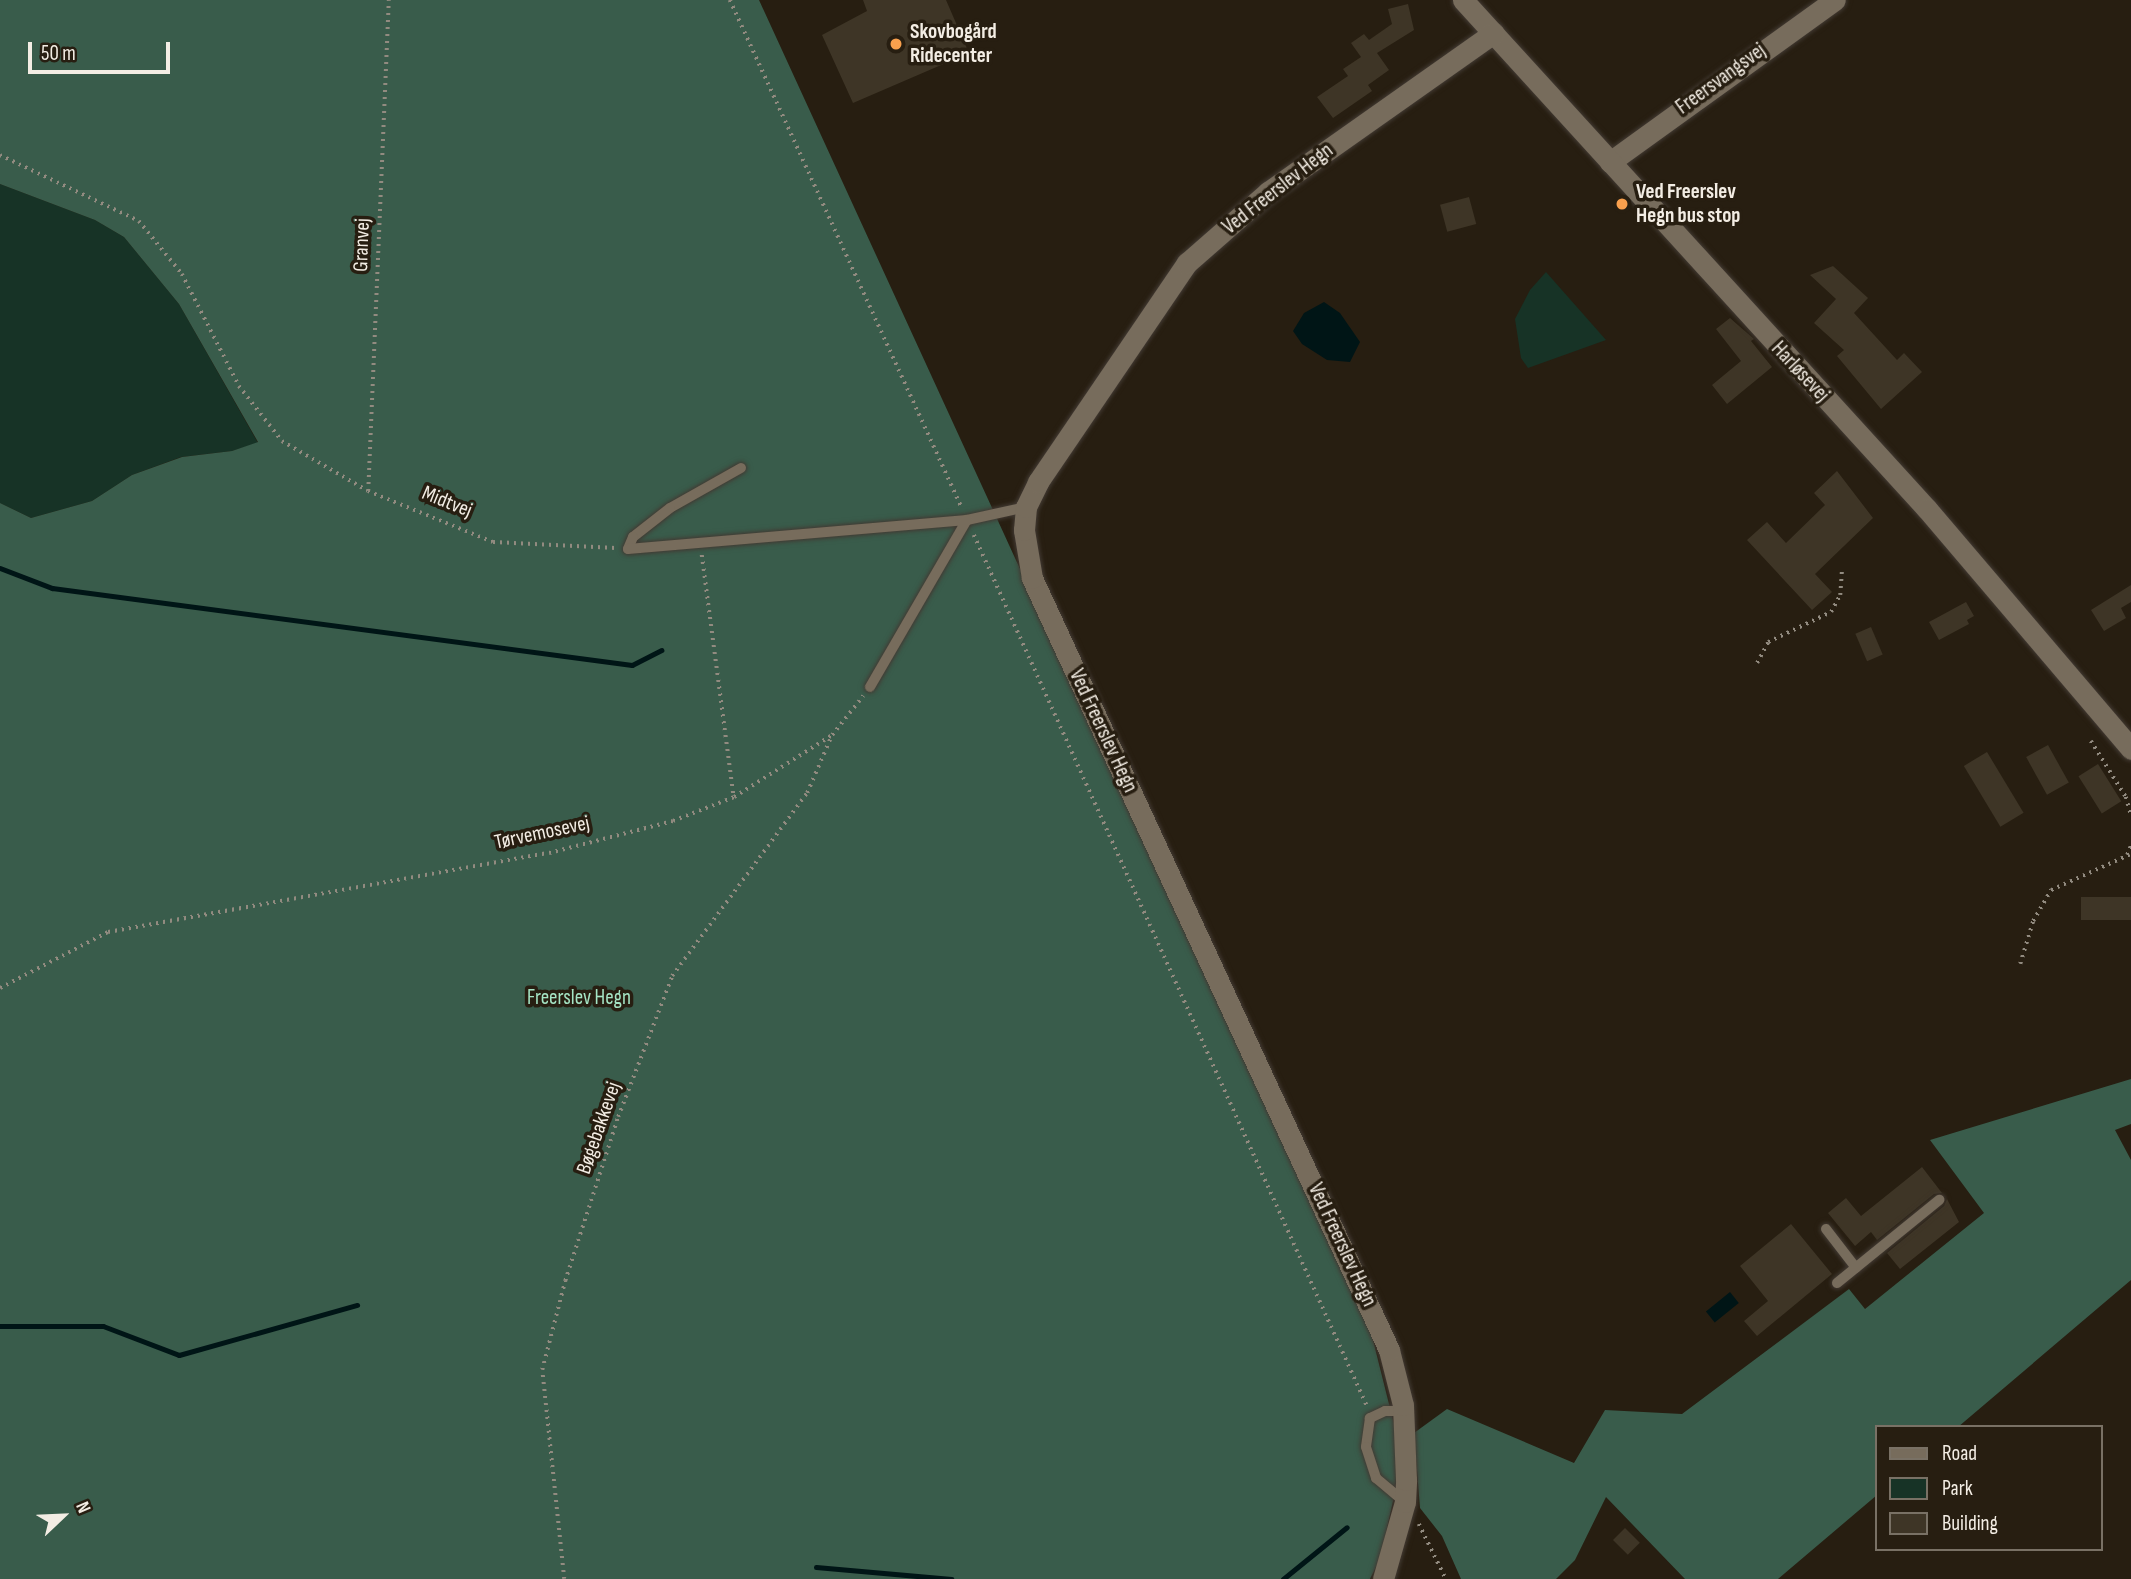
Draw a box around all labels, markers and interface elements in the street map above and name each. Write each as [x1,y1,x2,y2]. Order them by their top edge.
place label: Skovbogård Ridecenter [910,19,997,69]
scale bar [32,28,173,72]
marker: Skovbogård Ridecenter [888,36,904,52]
street label: Freersvangsvej [1671,38,1771,120]
text: 50 m [41,41,76,66]
street label: Ved Freerslev Hegn [1218,138,1338,240]
place label: Ved Freerslev Hegn bus stop [1636,179,1740,229]
marker: Ved Freerslev Hegn bus stop [1614,196,1630,212]
street label: Granvej [348,218,376,272]
street label: Harløsevej [1766,337,1834,407]
street label: Midtvej [418,481,476,523]
street label: Ved Freerslev Hegn [1063,665,1143,797]
street label: Tørvemosevej [492,811,592,855]
park label: Freerslev Hegn [527,985,631,1011]
street label: Bøgebakkevej [572,1079,626,1177]
street label: Ved Freerslev Hegn [1302,1179,1382,1311]
legend [1876,1425,2103,1551]
text: Road [1942,1441,1977,1466]
text: Park [1942,1476,1973,1501]
north arrow [28,1481,98,1551]
text: N [70,1498,95,1517]
text: Building [1942,1511,1998,1536]

